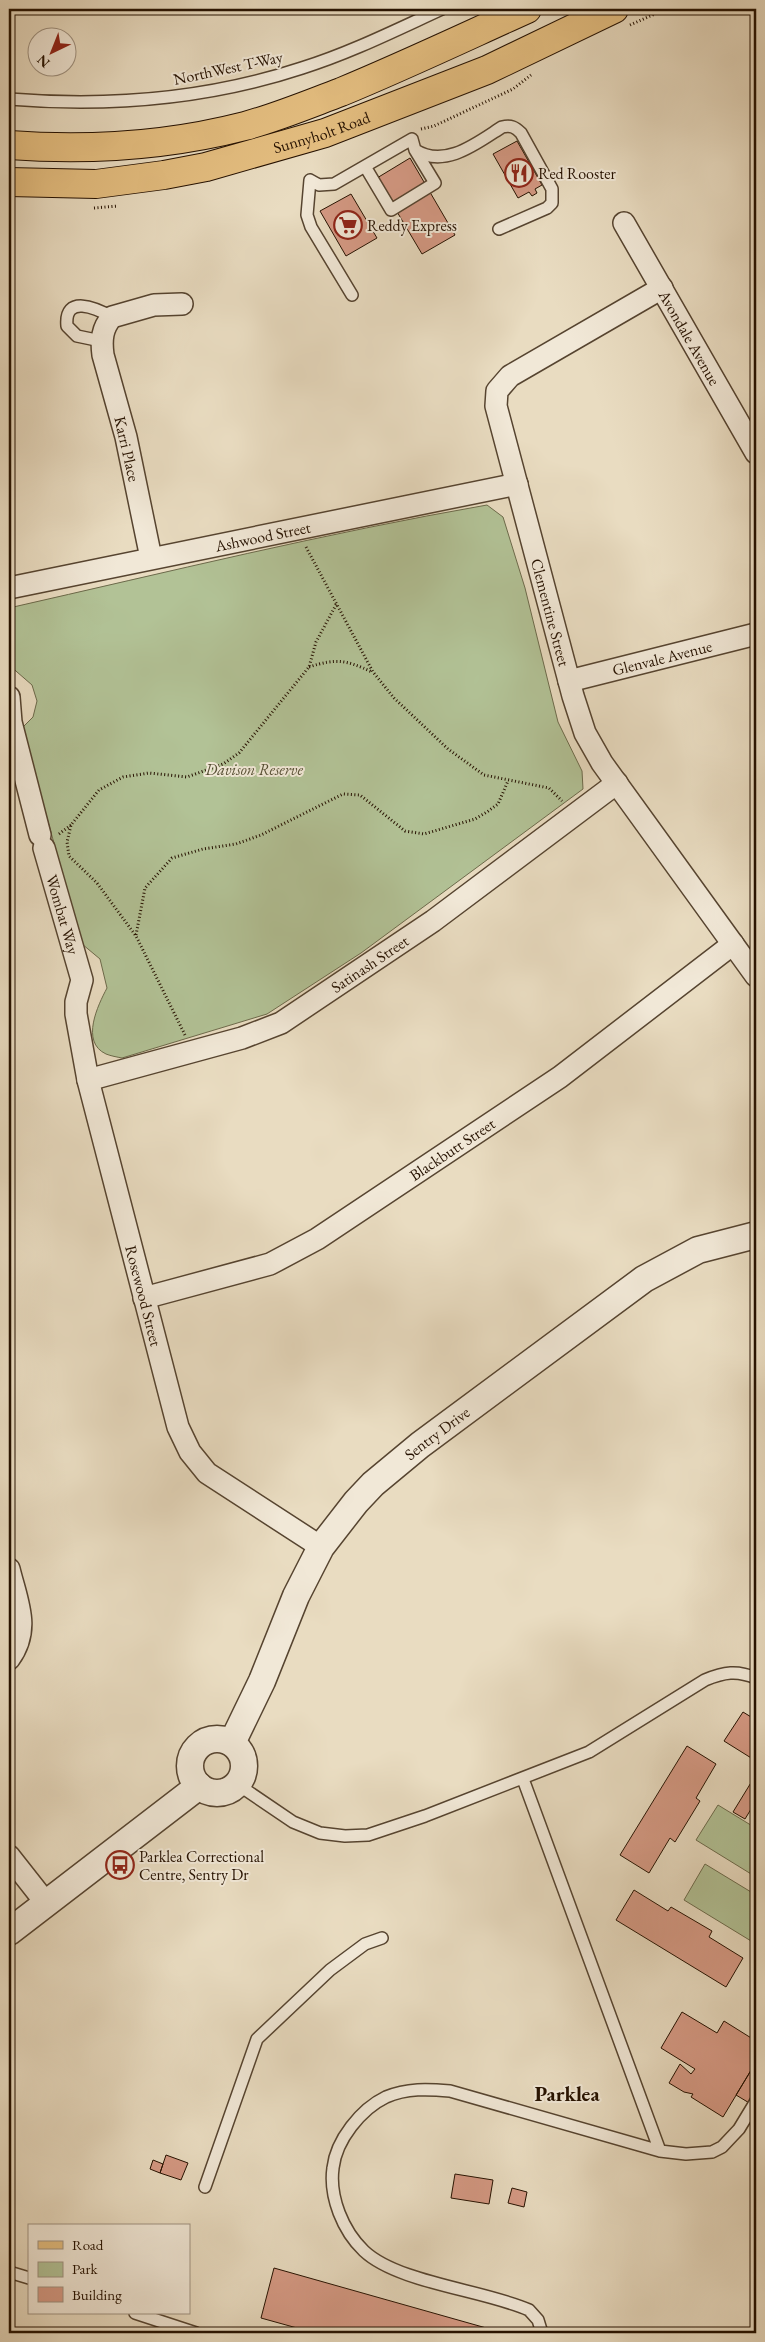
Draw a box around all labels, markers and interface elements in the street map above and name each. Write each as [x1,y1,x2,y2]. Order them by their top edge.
north arrow [28,28,78,78]
street label: NorthWest T-Way [171,46,286,90]
text: N [32,51,53,72]
street label: Sunnyholt Road [271,106,374,158]
restaurant icon: Red Rooster [504,158,534,188]
place label: Red Rooster [538,163,616,184]
supermarket icon: Reddy Express [333,210,363,240]
place label: Reddy Express [367,215,457,236]
street label: Avondale Avenue [654,285,725,389]
street label: Karri Place [109,414,145,484]
street label: Ashwood Street [212,516,312,556]
street label: Clementine Street [526,556,575,669]
street label: Glenvale Avenue [610,635,714,680]
park label: Davison Reserve [204,759,303,780]
street label: Wombat Way [42,872,85,958]
street label: Satinash Street [327,930,413,997]
street label: Blackbutt Street [405,1113,499,1185]
street label: Rosewood Street [121,1243,167,1348]
street label: Sentry Drive [400,1401,474,1464]
place label: Parklea Correctional Centre, Sentry Dr [139,1846,264,1885]
bus stop icon: Parklea Correctional Centre, Sentry Dr [105,1850,135,1880]
district label: Parklea [534,2080,600,2107]
legend [28,2224,190,2314]
text: Road [72,2235,104,2254]
text: Park [72,2259,99,2278]
text: Building [72,2285,122,2304]

